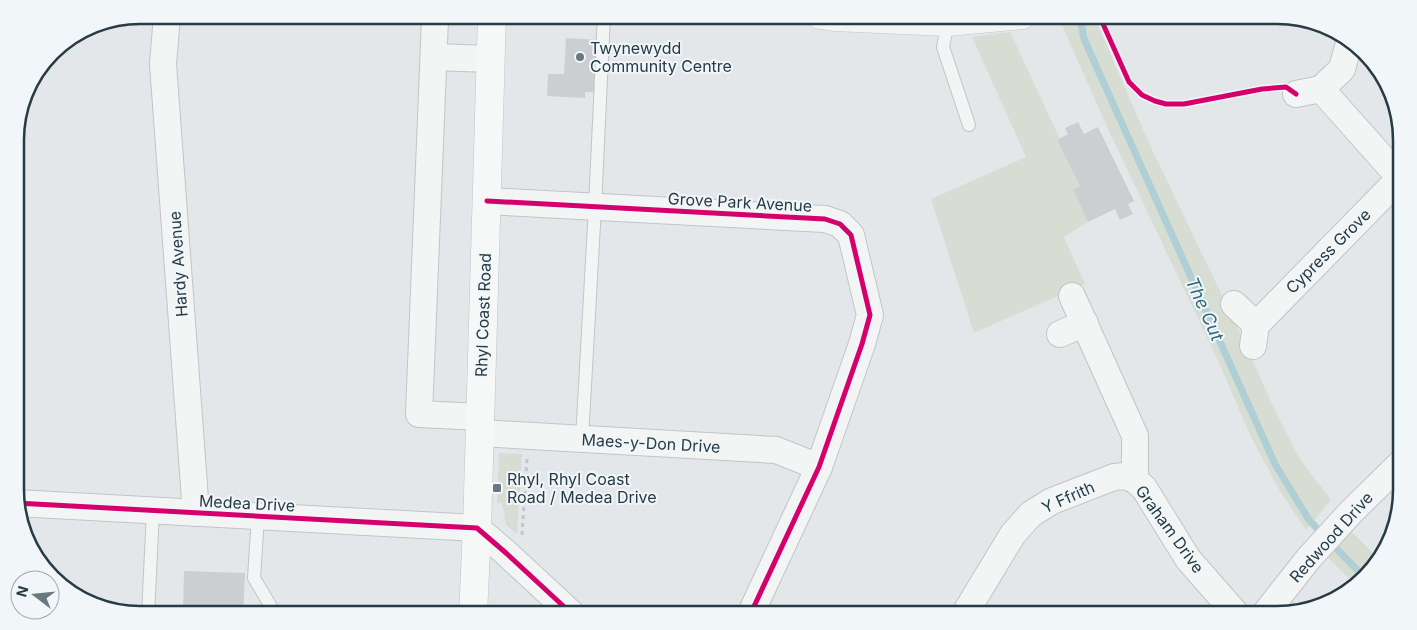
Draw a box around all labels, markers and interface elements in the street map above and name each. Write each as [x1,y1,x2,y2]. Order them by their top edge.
place label: Twynewydd Community Centre [590,38,732,76]
marker: Twynewydd Community Centre [574,51,586,63]
street label: Grove Park Avenue [667,188,813,216]
street label: Cypress Grove [1281,204,1375,298]
street label: Hardy Avenue [164,210,192,318]
street label: Rhyl Coast Road [471,253,495,377]
water label: The Cut [1182,274,1229,345]
street label: Maes-y-Don Drive [581,429,721,457]
place label: Rhyl, Rhyl Coast Road / Medea Drive [507,469,657,507]
street label: Y Ffrith [1039,477,1097,517]
street label: Graham Drive [1131,481,1209,577]
marker: Rhyl, Rhyl Coast Road / Medea Drive [491,482,503,494]
street label: Redwood Drive [1285,488,1377,586]
street label: Medea Drive [198,490,296,516]
north arrow [10,570,60,620]
text: N [12,584,32,599]

